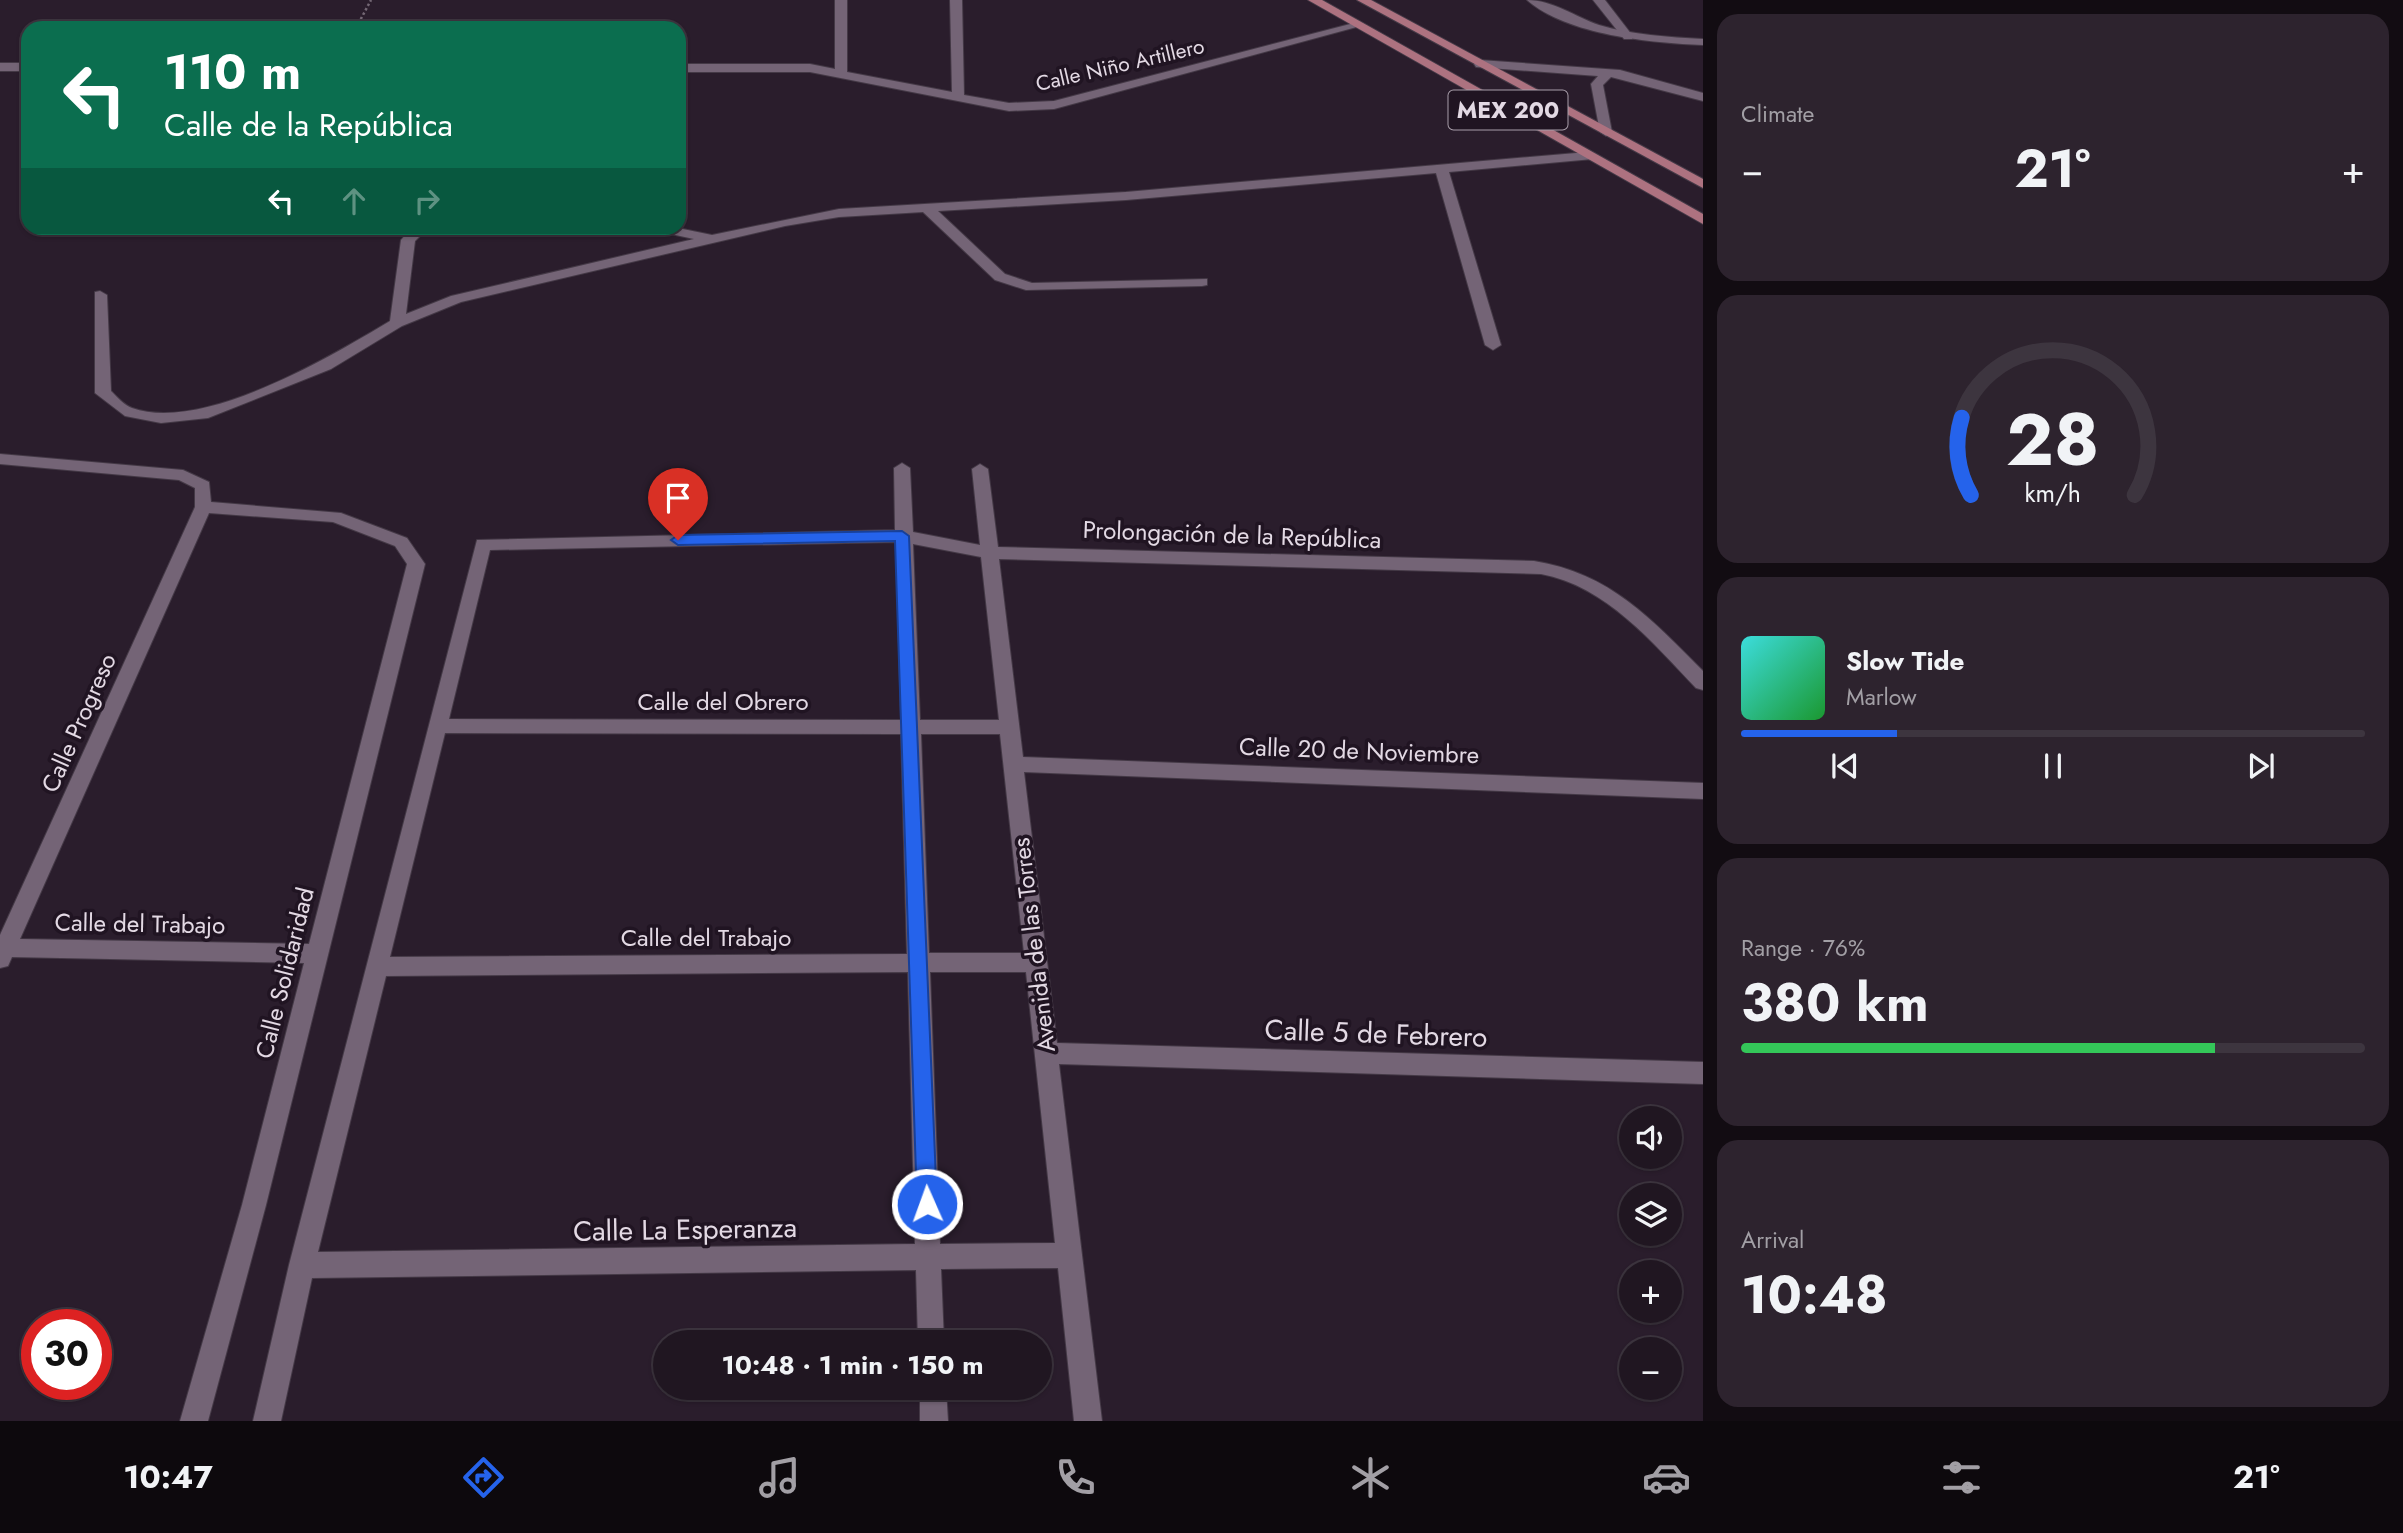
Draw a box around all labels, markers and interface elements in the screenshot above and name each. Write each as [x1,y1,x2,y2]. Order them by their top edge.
street label: Calle Niño Artillero [1033,31,1207,99]
text: 110 m [164,37,301,107]
icon: left [49,49,140,140]
road number: MEX 200 [1448,90,1568,130]
text: Climate [1741,97,1814,131]
text: Calle de la República [164,102,453,148]
text: 21° [2015,131,2091,207]
text: − [1741,142,1763,197]
text: + [2342,142,2365,197]
icon: left [262,182,300,220]
icon: ahead [335,182,373,220]
icon: right [408,182,446,220]
text: 28 [2006,388,2100,493]
pin [648,468,708,540]
text: km/h [2025,475,2081,511]
icon: arrive [659,479,697,517]
street label: Prolongación de la República [1082,512,1382,557]
text: Slow Tide [1846,642,1965,680]
street label: Calle Progreso [32,648,125,798]
text: Marlow [1846,680,1917,714]
street label: Calle del Obrero [637,684,809,719]
street label: Calle 20 de Noviembre [1238,729,1480,772]
icon: previous [1826,747,1864,785]
icon: pause [2034,747,2072,785]
icon: next [2242,747,2280,785]
street label: Avenida de las Torres [1003,836,1064,1054]
street label: Calle Solidaridad [246,884,323,1062]
street label: Calle del Trabajo [54,905,226,942]
street label: Calle del Trabajo [621,920,791,955]
text: Range · 76% [1741,931,1865,965]
text: 380 km [1741,965,1929,1041]
street label: Calle 5 de Febrero [1264,1009,1488,1058]
map controls [1619,1106,1682,1400]
button: sound [1619,1106,1682,1169]
position arrow [890,1167,964,1241]
button: layers [1619,1183,1682,1246]
street label: Calle La Esperanza [573,1207,797,1252]
text: Arrival [1741,1223,1804,1257]
text: 10:48 [1741,1257,1888,1333]
button: + [1619,1260,1682,1323]
speed limit sign: 30 [21,1309,112,1400]
button: − [1619,1337,1682,1400]
text: 10:48 · 1 min · 150 m [721,1346,984,1384]
icon: directions [459,1453,508,1502]
icon: music [755,1453,804,1502]
icon: phone [1051,1453,1100,1502]
icon: climate [1346,1453,1395,1502]
icon: car [1642,1453,1691,1502]
icon: filters [1937,1453,1986,1502]
text: 10:47 [123,1454,213,1500]
text: 21° [2233,1454,2280,1500]

